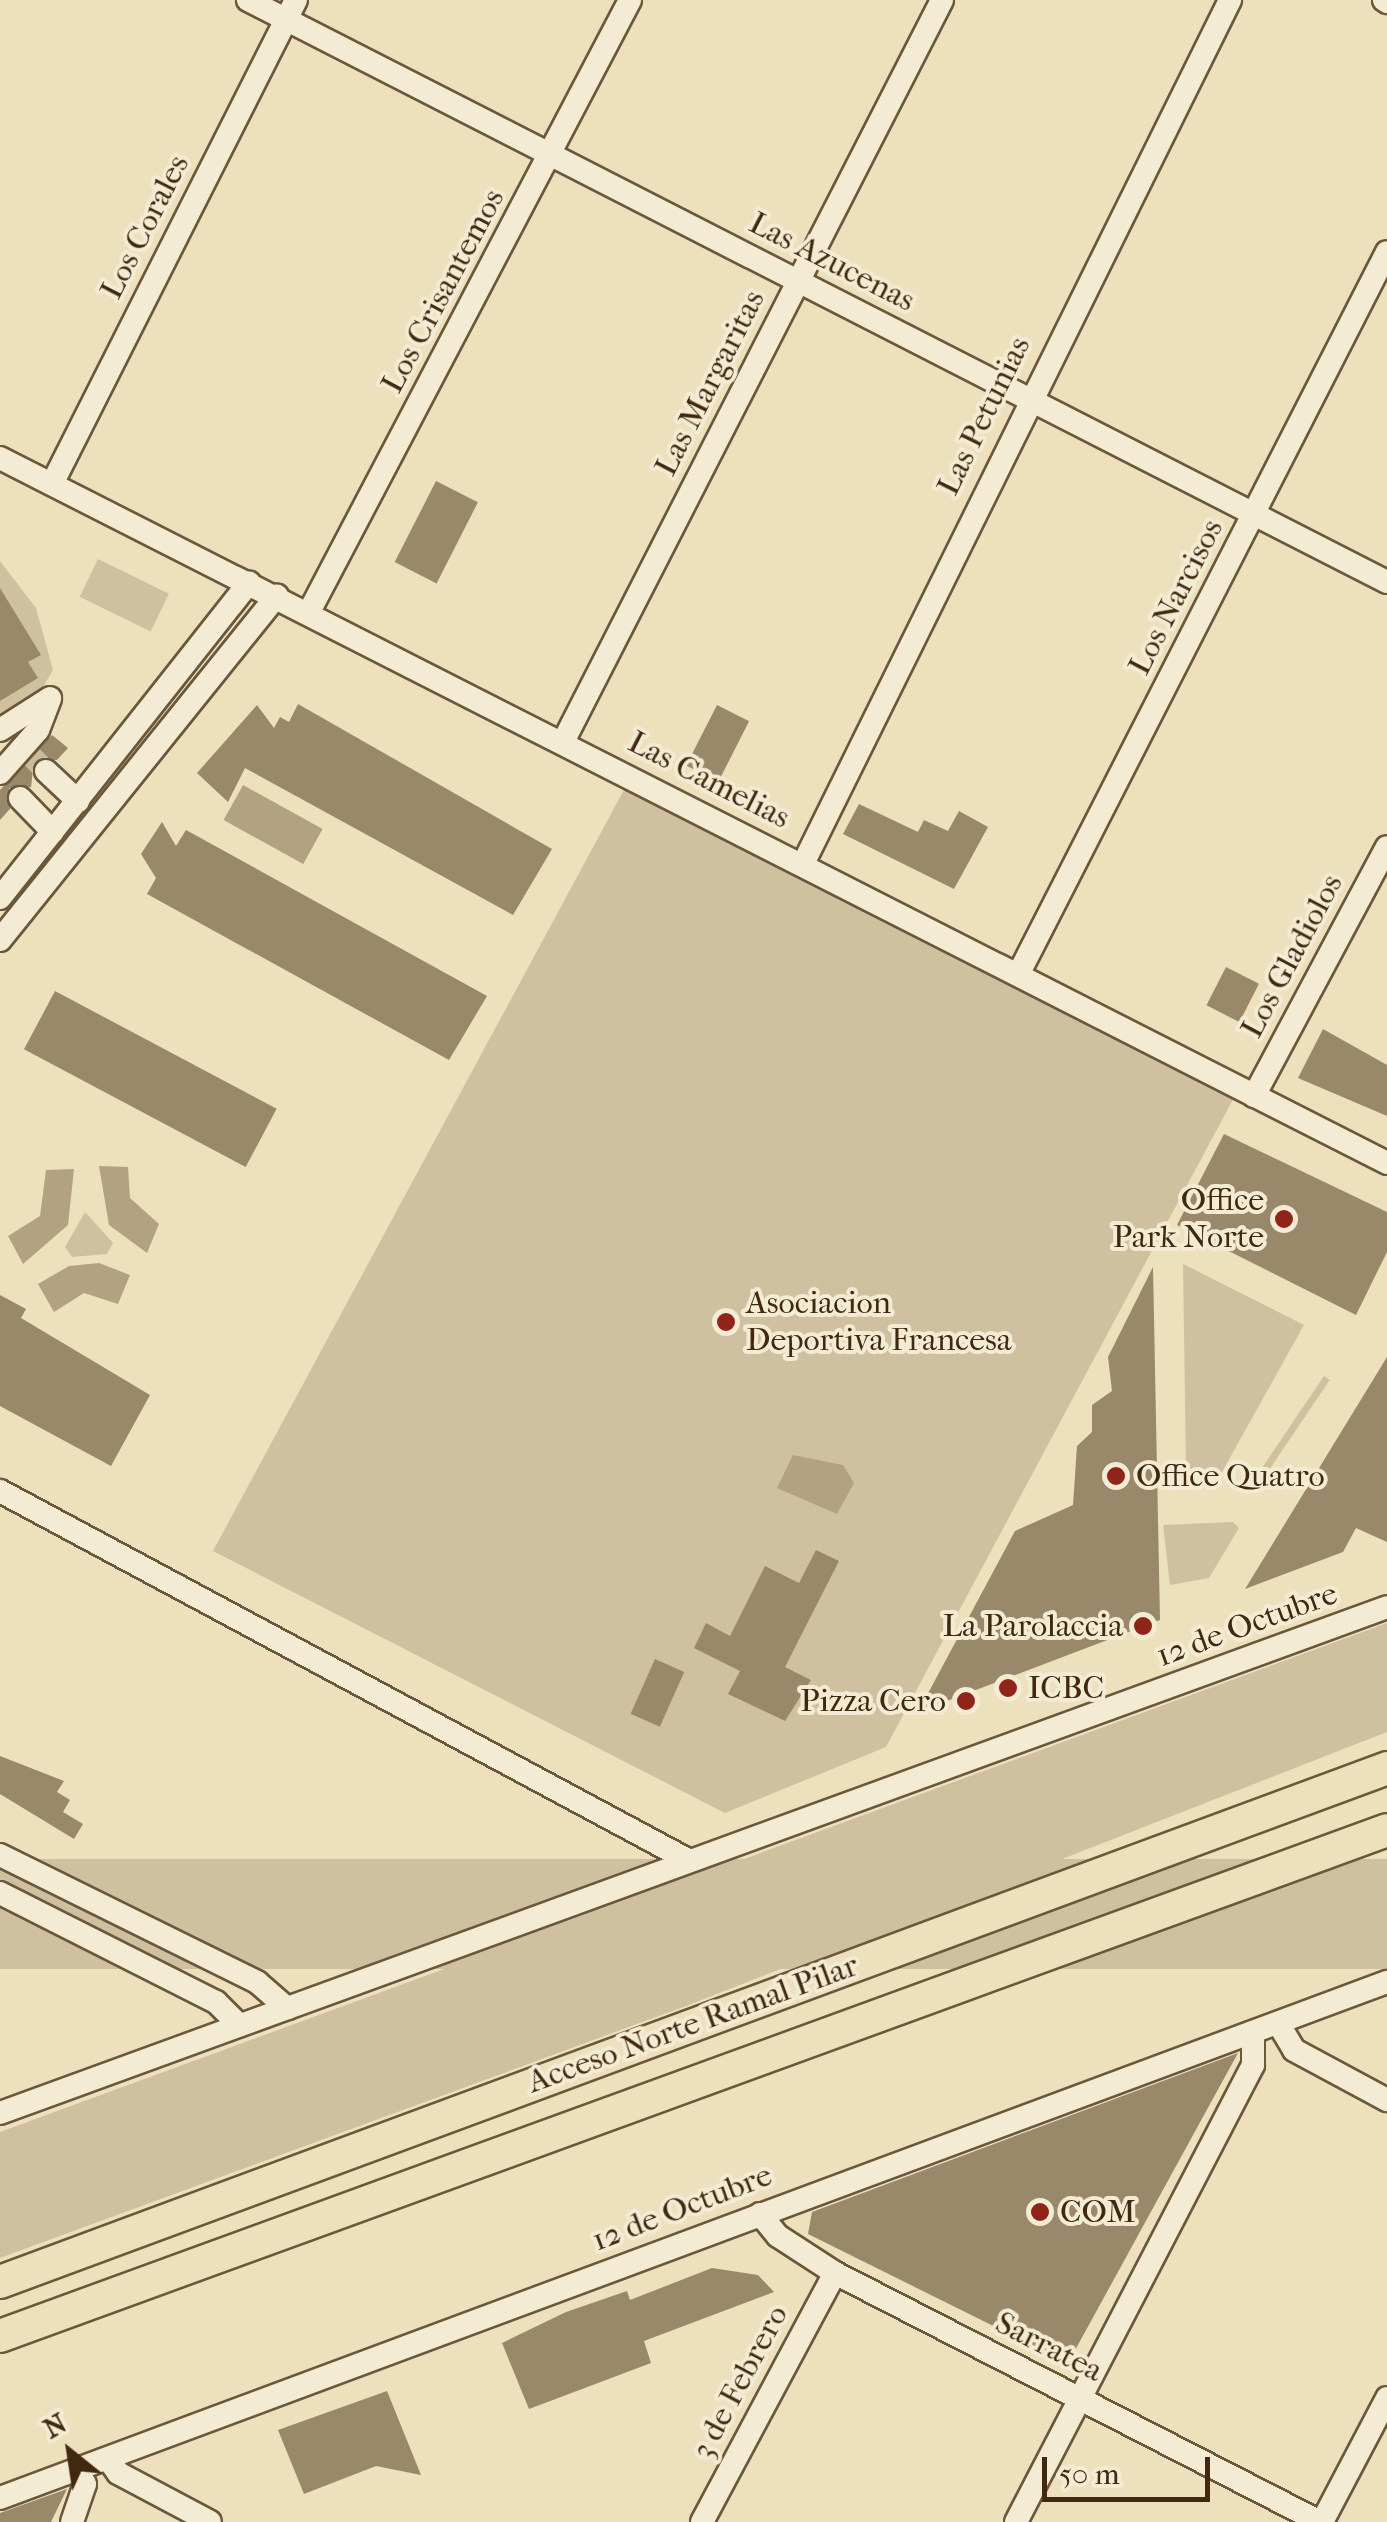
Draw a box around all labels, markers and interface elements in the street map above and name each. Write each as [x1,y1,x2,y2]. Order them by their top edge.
street label: Los Corales [92,149,198,305]
street label: Los Crisantemos [373,182,513,400]
street label: Las Azucenas [743,204,921,320]
street label: Las Margaritas [647,284,773,482]
street label: Las Petunias [929,331,1039,501]
street label: Los Narcisos [1120,513,1232,681]
street label: Las Camelias [622,723,796,837]
street label: Los Gladiolos [1233,868,1351,1044]
place label: Office Park Norte [1113,1182,1264,1257]
marker: Office Park Norte [1273,1208,1295,1230]
place label: Asociacion Deportiva Francesa [746,1285,1012,1360]
marker: Asociacion Deportiva Francesa [715,1311,737,1333]
place label: Office Quatro [1136,1457,1325,1495]
marker: Office Quatro [1105,1465,1127,1487]
street label: 12 de Octubre [1151,1575,1343,1675]
place label: La Parolaccia [943,1607,1123,1645]
marker: La Parolaccia [1132,1615,1154,1637]
place label: ICBC [1028,1669,1104,1707]
marker: ICBC [997,1677,1019,1699]
place label: Pizza Cero [800,1682,946,1720]
marker: Pizza Cero [955,1690,977,1712]
street label: Acceso Norte Ramal Pilar [522,1946,864,2102]
street label: 12 de Octubre [587,2156,777,2260]
place label: COM [1060,2193,1136,2231]
marker: COM [1029,2201,1051,2223]
street label: 3 de Febrero [684,2299,796,2465]
street label: Sarratea [989,2304,1109,2390]
north arrow [20,2402,120,2502]
text: N [37,2406,72,2445]
scale bar [1047,2437,1214,2499]
text: 50 m [1059,2457,1120,2492]

